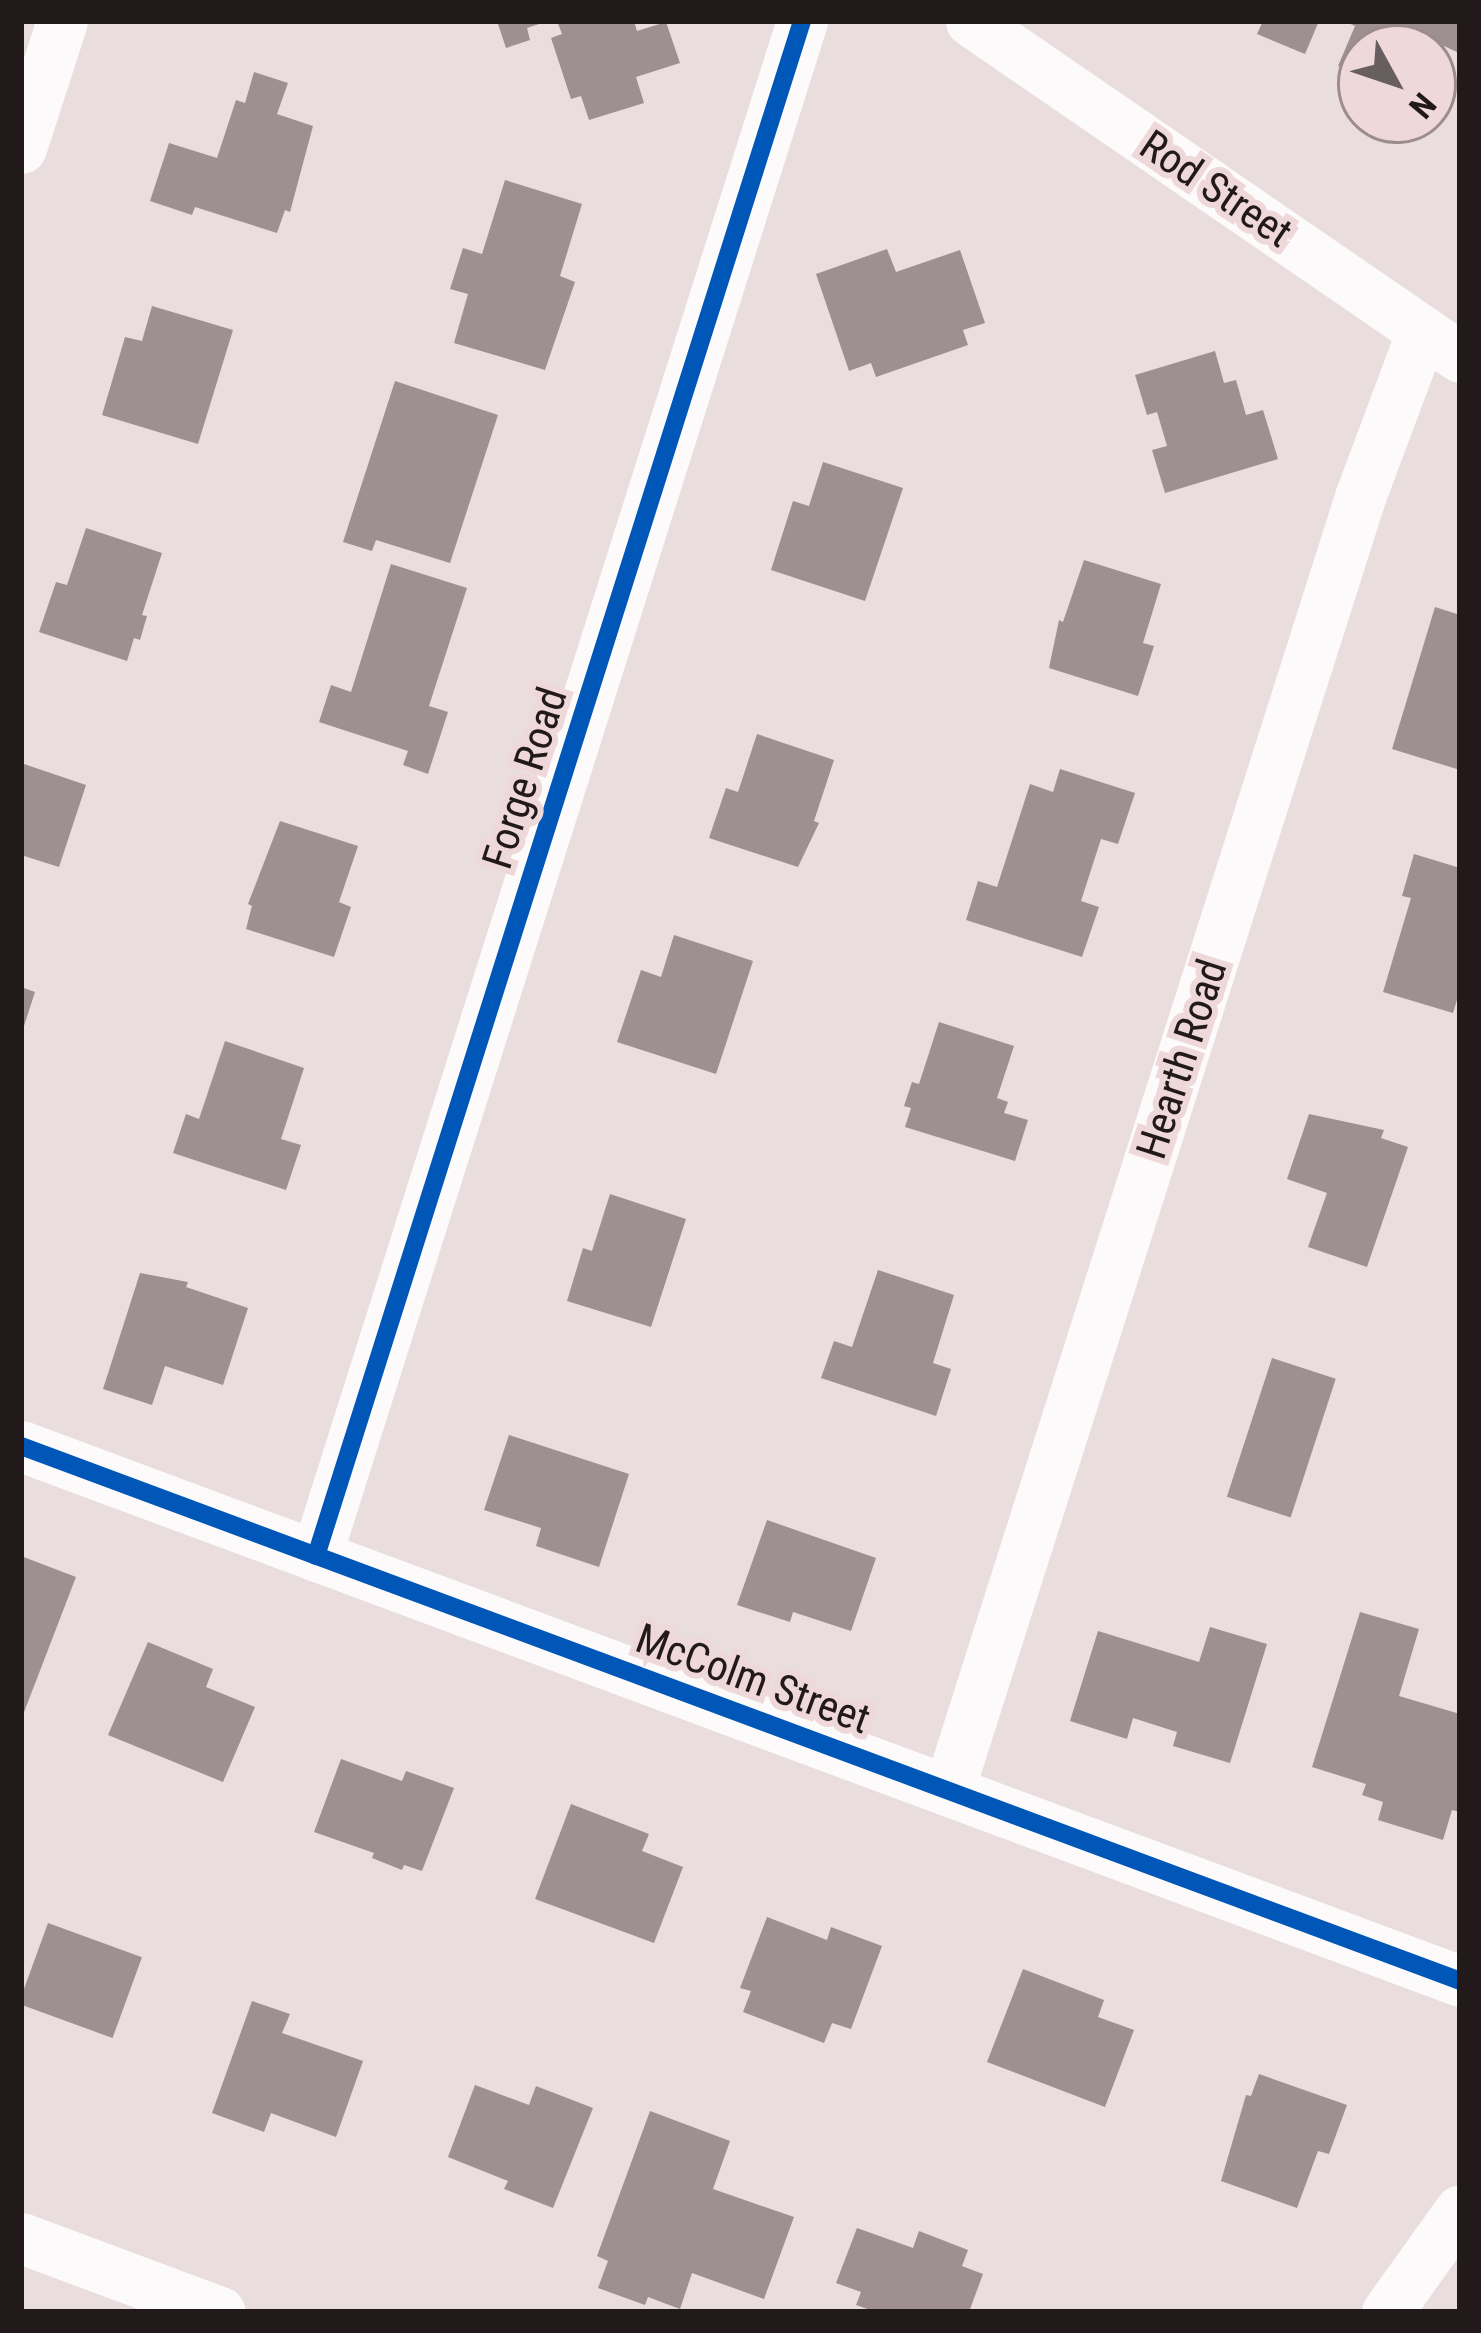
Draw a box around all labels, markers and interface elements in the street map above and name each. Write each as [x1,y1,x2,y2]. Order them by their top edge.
north arrow [1337,24,1457,144]
text: N [1401,85,1444,126]
street label: Rod Street [1131,120,1301,258]
street label: Forge Road [472,681,578,875]
street label: Hearth Road [1126,953,1238,1165]
street label: McColm Street [629,1613,877,1745]

